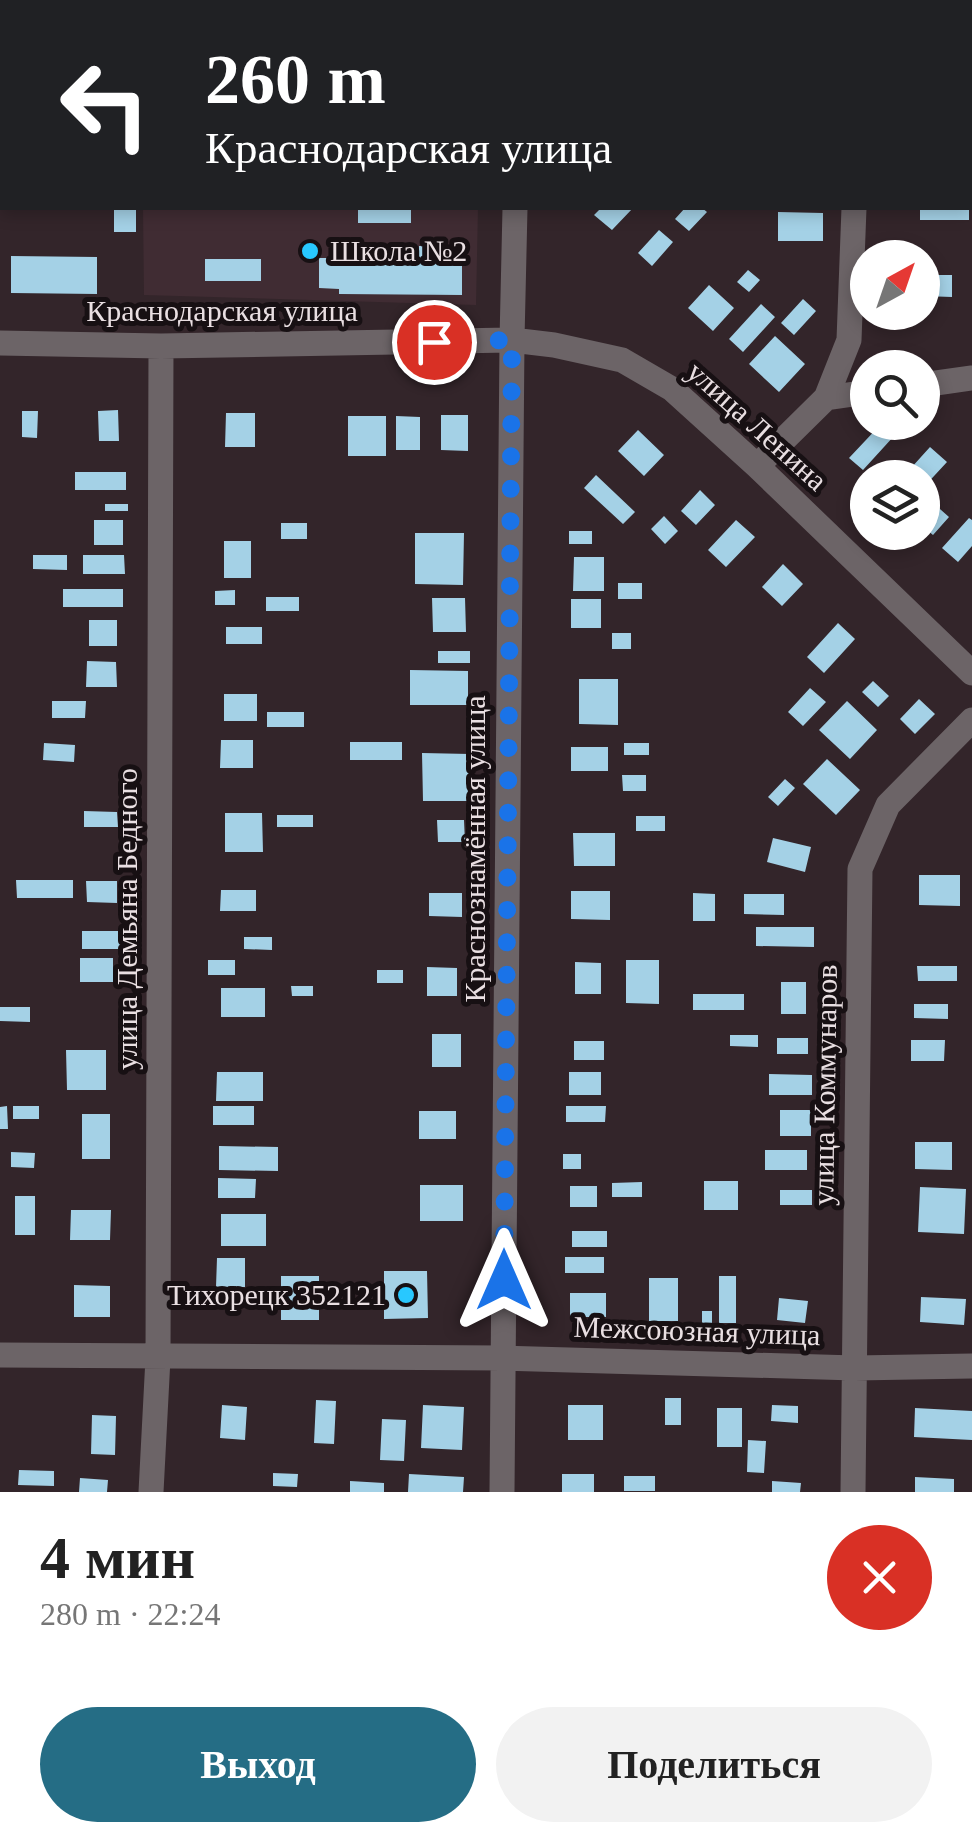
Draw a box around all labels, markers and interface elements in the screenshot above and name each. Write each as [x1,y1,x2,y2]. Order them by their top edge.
icon: left [40,40,170,170]
text: 260 m [205,41,386,118]
text: Краснодарская улица [205,123,612,173]
place label: Школа №2 [330,234,467,267]
marker: Школа №2 [299,240,321,262]
north arrow [850,240,940,330]
map controls [850,240,940,550]
street label: Краснодарская улица [86,294,358,327]
pin [392,300,477,385]
icon: arrive [407,315,462,370]
button: search [850,350,940,440]
street label: улица Ленина [681,354,834,497]
button: layers [850,460,940,550]
street label: Краснознамённая улица [458,695,491,1003]
street label: улица Демьяна Бедного [110,768,143,1070]
street label: улица Коммунаров [806,964,843,1206]
position arrow [452,1228,556,1332]
place label: Тихорецк 352121 [167,1278,386,1311]
marker: Тихорецк 352121 [395,1284,417,1306]
street label: Межсоюзная улица [573,1310,821,1351]
text: 4 мин [40,1525,195,1591]
button: close [827,1525,932,1630]
text: 280 m · 22:24 [40,1596,220,1632]
button: Выход [40,1707,476,1822]
button: Поделиться [496,1707,932,1822]

